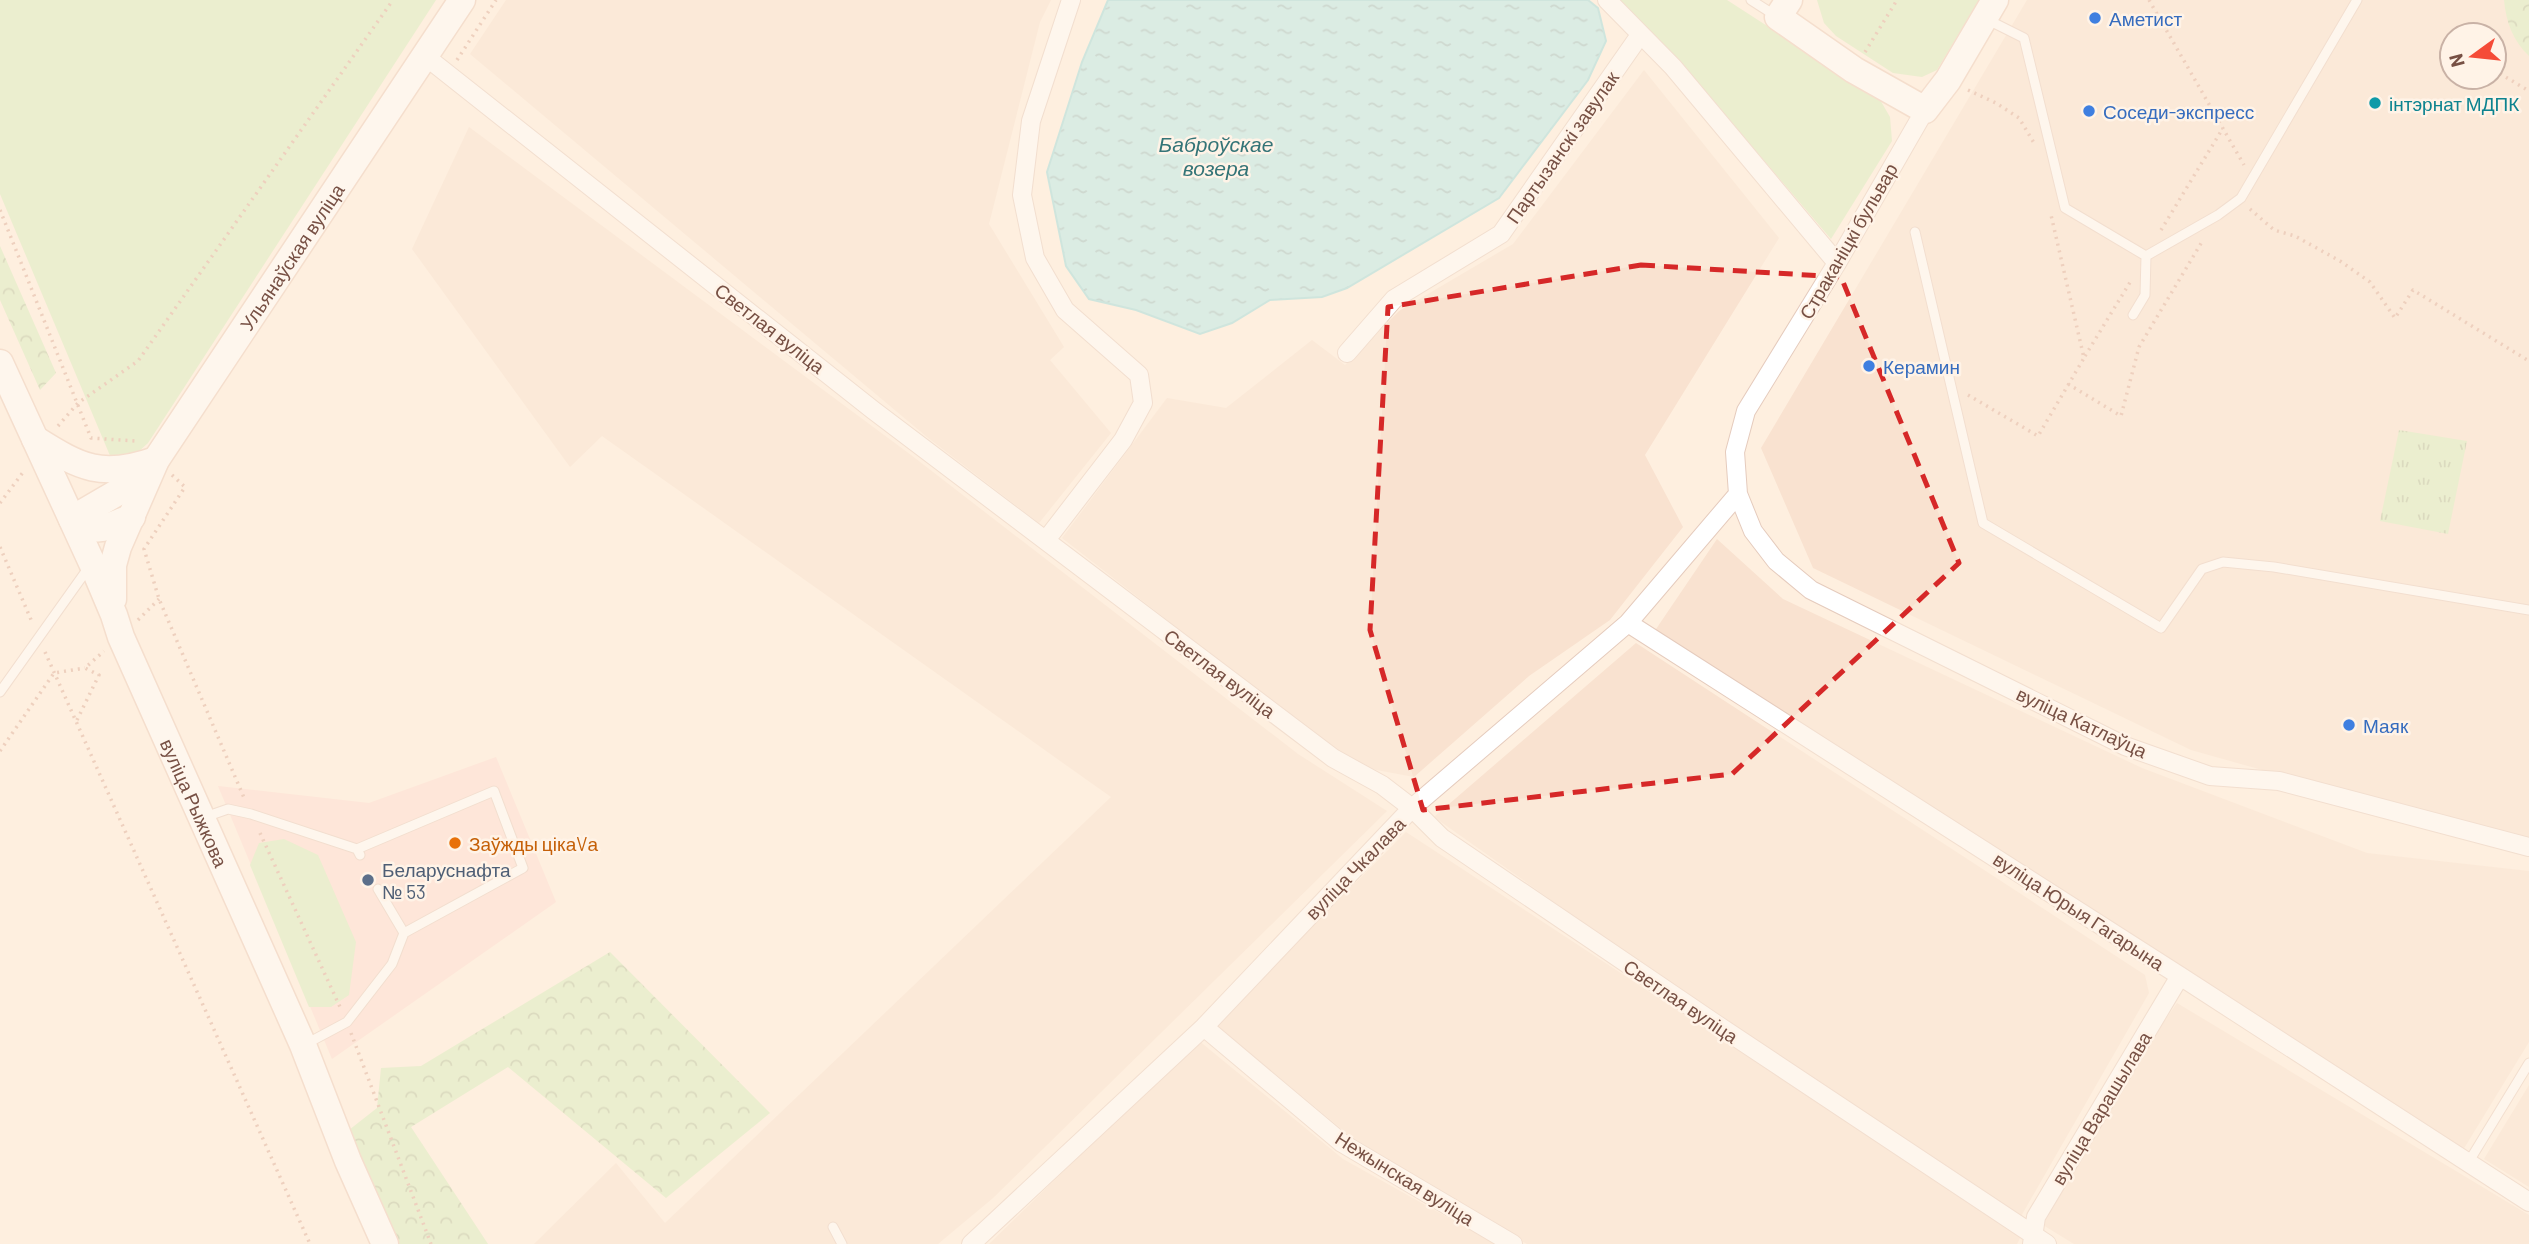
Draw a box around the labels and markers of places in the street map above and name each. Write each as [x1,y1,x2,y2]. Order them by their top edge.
place label: Аметист [2109,7,2182,30]
marker: Аметист [2087,10,2103,26]
place label: інтэрнат МДПК [2389,92,2519,115]
marker: інтэрнат МДПК [2367,95,2383,111]
place label: Соседи-экспресс [2103,100,2254,123]
marker: Соседи-экспресс [2081,103,2097,119]
place label: Керамин [1883,355,1960,378]
marker: Керамин [1861,358,1877,374]
place label: Маяк [2363,714,2409,737]
marker: Маяк [2341,717,2357,733]
place label: Заўжды цікаVа [469,832,598,855]
marker: Заўжды цікаVа [447,835,463,851]
place label: Беларуснафта № 53 [382,858,511,903]
marker: Беларуснафта № 53 [360,872,376,888]

